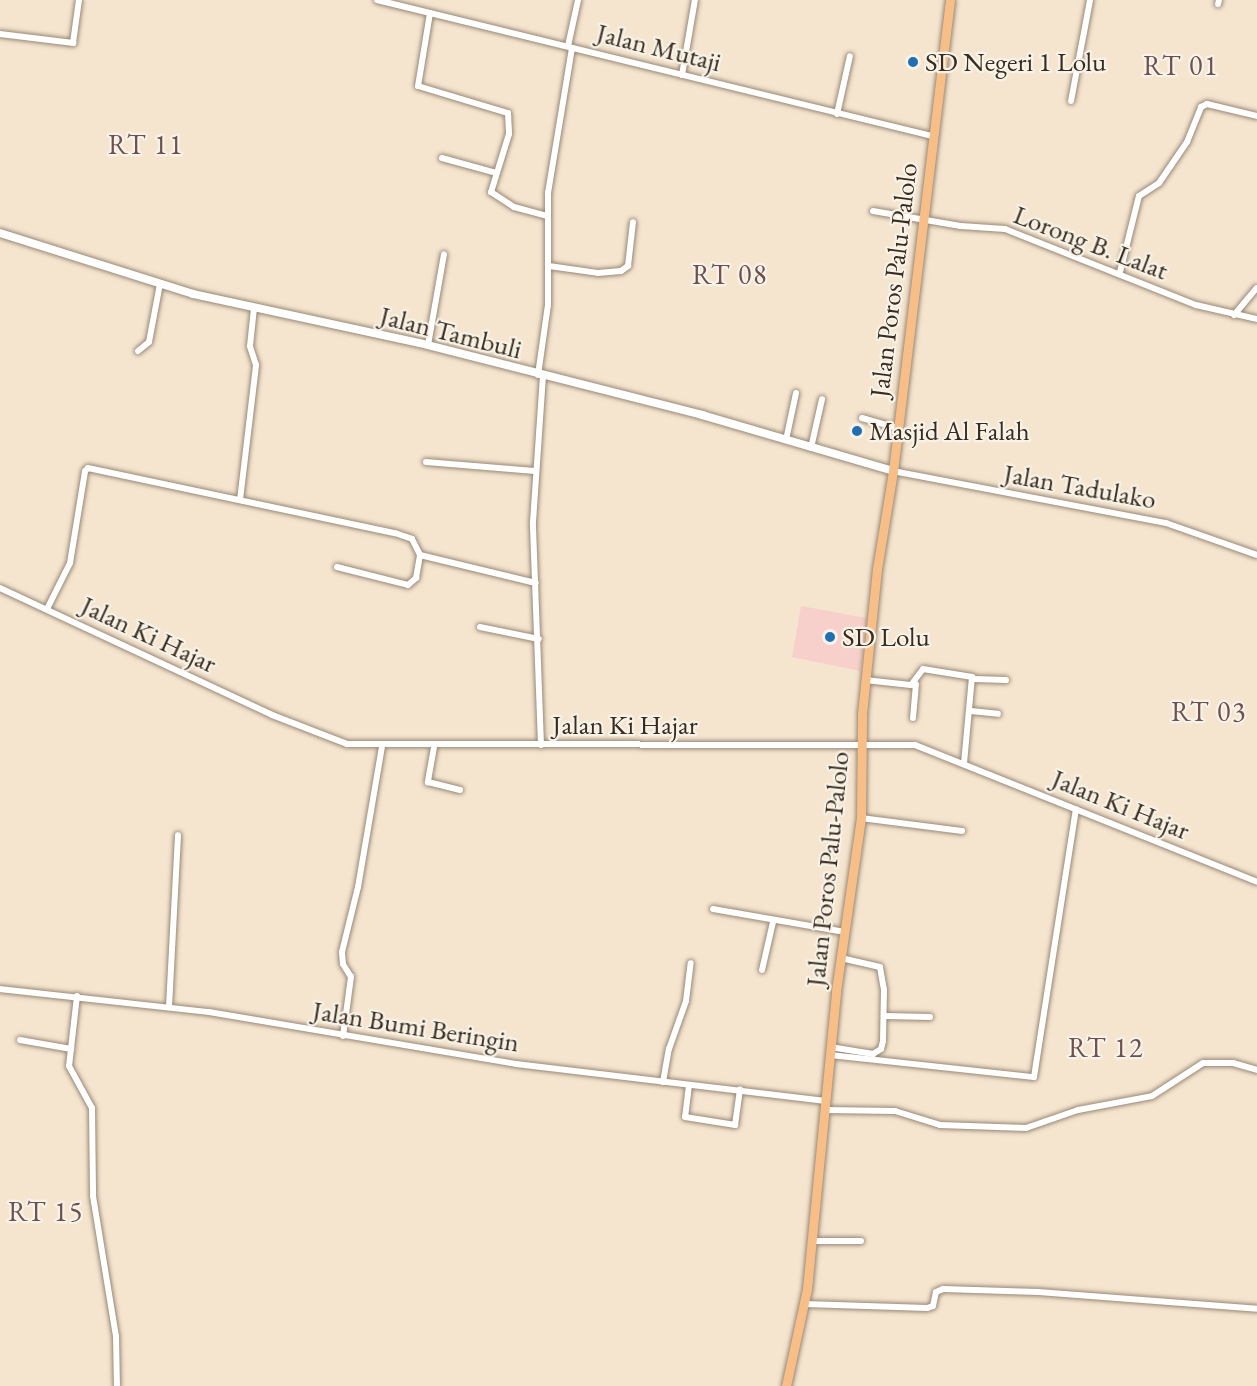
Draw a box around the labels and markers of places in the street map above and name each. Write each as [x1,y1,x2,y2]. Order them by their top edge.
place label: SD Negeri 1 Lolu [925,46,1106,78]
marker: SD Negeri 1 Lolu [906,55,920,69]
place label: Masjid Al Falah [869,415,1030,447]
marker: Masjid Al Falah [850,424,864,438]
place label: SD Lolu [842,621,930,653]
marker: SD Lolu [823,630,837,644]

